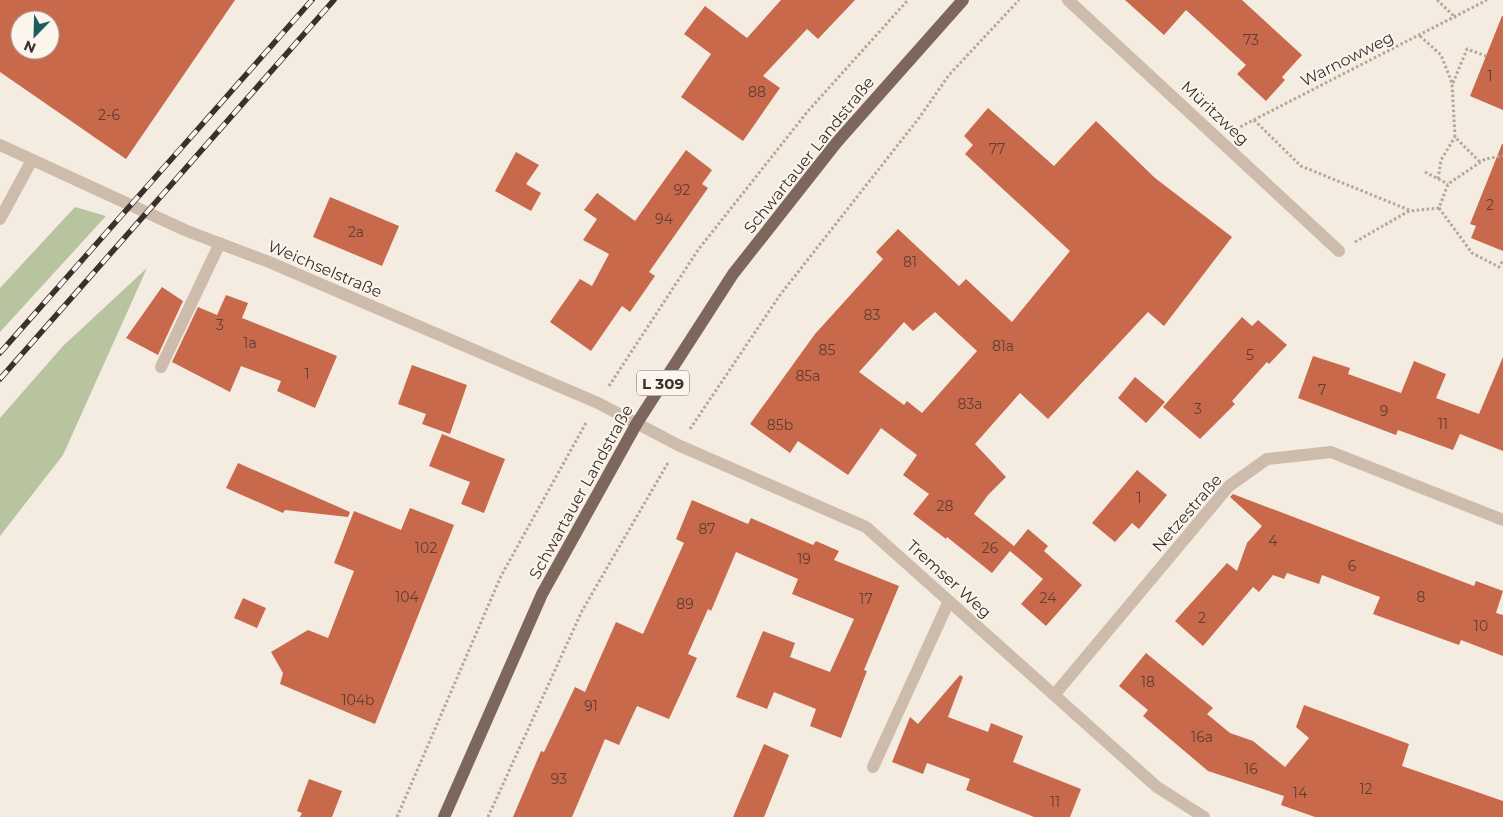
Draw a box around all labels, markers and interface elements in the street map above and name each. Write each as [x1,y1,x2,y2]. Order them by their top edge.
north arrow [10,10,60,60]
street label: Warnowweg [1297,27,1397,91]
house number: 73 [1243,31,1259,49]
text: N [21,36,39,57]
house number: 1 [1487,67,1493,85]
street label: Schwartauer Landstraße [740,73,878,237]
street label: Müritzweg [1177,77,1253,149]
house number: 88 [748,83,766,101]
house number: 2-6 [98,106,120,124]
house number: 77 [989,140,1005,158]
house number: 92 [674,181,690,199]
house number: 2 [1486,196,1494,214]
house number: 94 [655,210,674,228]
house number: 2a [348,223,364,241]
street label: Weichselstraße [265,236,385,302]
house number: 81 [903,253,917,271]
house number: 83 [864,306,881,324]
house number: 3 [216,316,224,334]
house number: 1a [243,334,257,352]
house number: 81a [992,337,1014,355]
house number: 85 [819,341,836,359]
house number: 5 [1246,346,1254,364]
house number: 1 [304,365,310,383]
house number: 85a [795,367,821,385]
road number: L 309 [637,370,689,396]
house number: 7 [1318,381,1326,399]
house number: 83a [957,395,983,413]
house number: 3 [1194,400,1202,418]
street label: Schwartauer Landstraße [525,402,637,582]
house number: 9 [1380,402,1388,420]
house number: 11 [1438,415,1448,433]
house number: 85b [767,416,793,434]
street label: Netzestraße [1148,470,1226,556]
house number: 1 [1136,489,1142,507]
house number: 28 [937,497,954,515]
house number: 87 [698,520,716,538]
house number: 4 [1268,532,1278,550]
street label: Tremser Weg [903,536,995,622]
house number: 102 [415,539,437,557]
house number: 26 [982,539,999,557]
house number: 19 [797,550,811,568]
house number: 6 [1348,557,1357,575]
house number: 104 [395,588,420,606]
house number: 8 [1417,588,1426,606]
house number: 24 [1040,589,1057,607]
house number: 17 [859,590,873,608]
house number: 89 [676,595,694,613]
house number: 2 [1198,609,1206,627]
house number: 10 [1474,617,1488,635]
house number: 18 [1141,673,1155,691]
house number: 104b [341,691,375,709]
house number: 91 [584,697,598,715]
house number: 16a [1191,728,1213,746]
house number: 16 [1244,760,1258,778]
house number: 93 [551,770,567,788]
house number: 12 [1359,780,1373,798]
house number: 14 [1293,784,1308,802]
house number: 11 [1050,793,1060,811]

